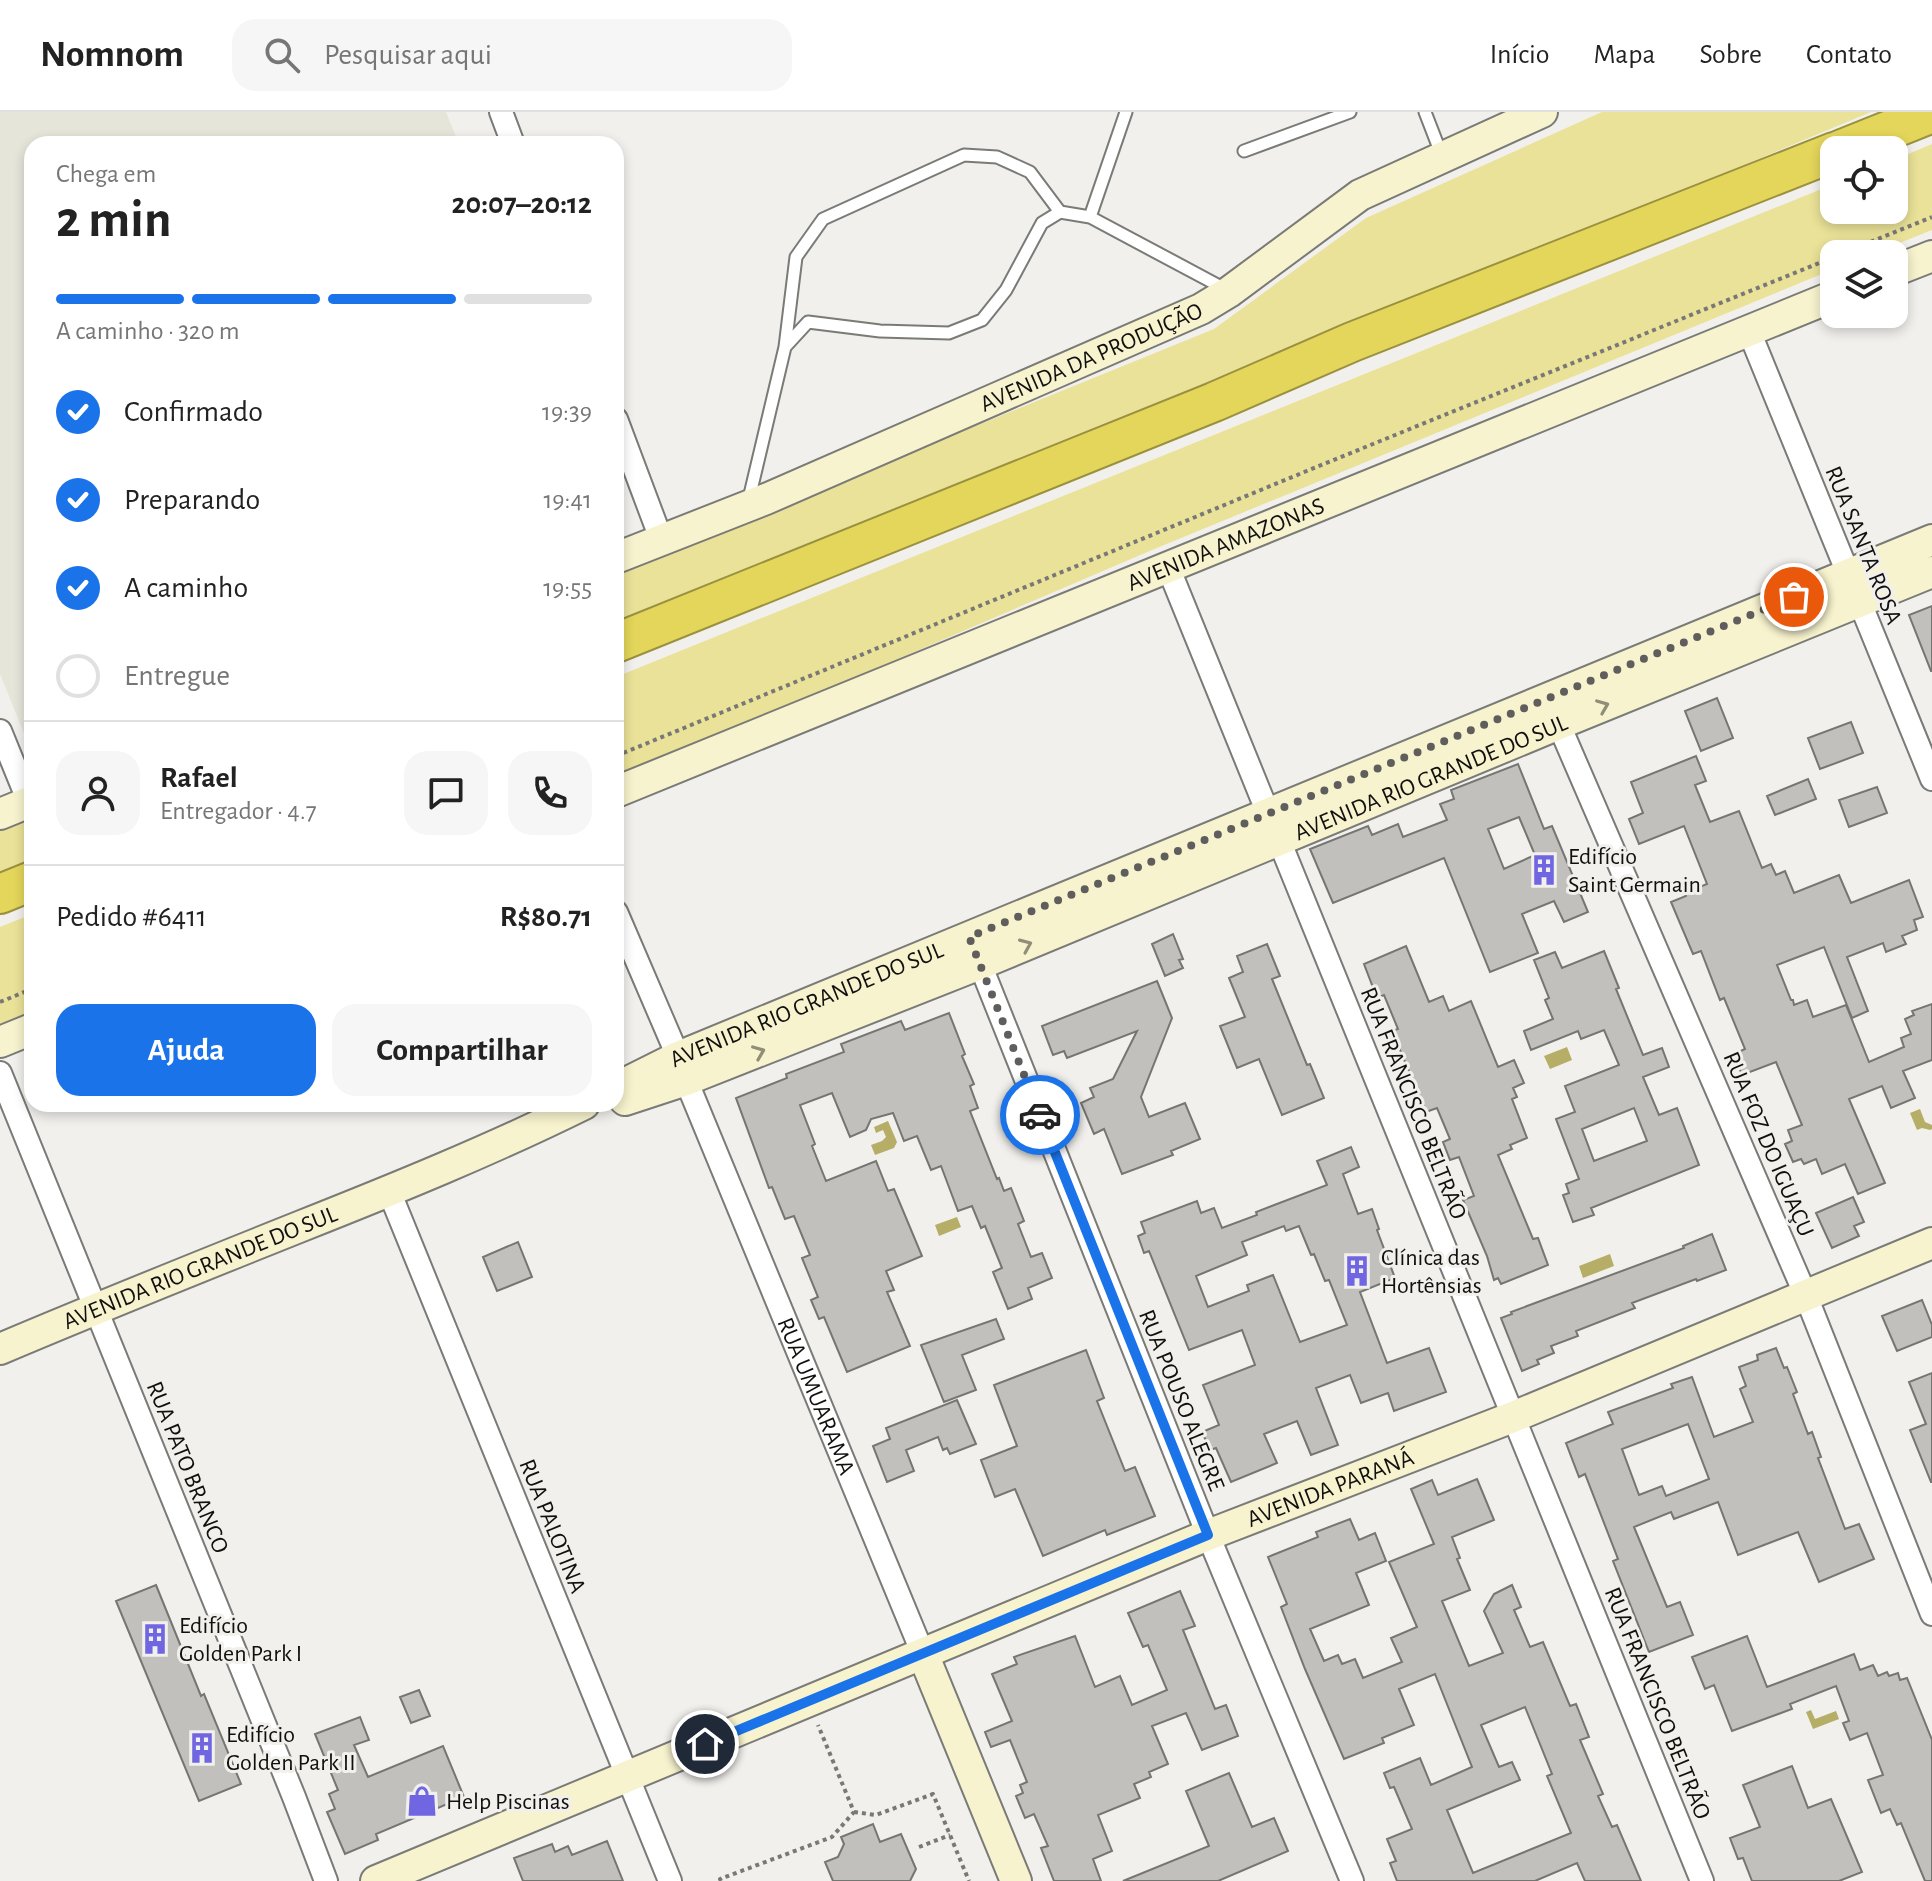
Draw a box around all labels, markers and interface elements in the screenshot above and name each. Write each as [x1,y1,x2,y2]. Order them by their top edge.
search box [232,19,792,91]
icon: search [260,33,304,77]
text: Nomnom [40,36,184,74]
text: Pesquisar aqui [324,40,492,70]
text: Início [1490,41,1550,69]
text: Mapa [1594,41,1655,69]
text: Sobre [1699,41,1762,69]
text: Contato [1806,41,1892,69]
map controls [1820,136,1908,328]
button: locate [1820,136,1908,224]
text: Chega em [56,161,156,187]
text: 20:07–20:12 [451,189,592,219]
text: 2 min [56,194,171,246]
button: layers [1820,240,1908,328]
street label: AVENIDA DA PRODUÇÃO [977,299,1206,417]
text: A caminho · 320 m [56,318,240,344]
icon: check [56,390,100,434]
text: Confirmado [124,397,263,427]
text: 19:39 [542,399,592,425]
street label: RUA SANTA ROSA [1820,463,1906,628]
icon: check [56,478,100,522]
text: Preparando [124,485,260,515]
text: 19:41 [543,487,592,513]
street label: AVENIDA AMAZONAS [1124,494,1328,596]
pin [1760,563,1828,631]
icon: check [56,566,100,610]
text: A caminho [124,573,248,603]
text: 19:55 [543,575,592,601]
icon: bag [1772,575,1816,619]
text: Entregue [124,661,230,691]
one-way arrow [1595,700,1609,716]
street label: AVENIDA RIO GRANDE DO SUL [1291,711,1571,845]
button: person [56,751,140,835]
button: chat [404,751,488,835]
button: phone [508,751,592,835]
text: Rafael [160,763,238,793]
text: Entregador · 4.7 [160,798,317,824]
place label: Edifício Saint Germain [1568,845,1701,897]
building icon: Edifício Saint Germain [1527,853,1561,887]
text: Pedido #6411 [56,902,207,932]
text: R$80.71 [500,902,592,932]
street label: AVENIDA RIO GRANDE DO SUL [666,938,947,1072]
one-way arrow [1018,939,1032,955]
street label: RUA FRANCISCO BELTRÃO [1356,983,1472,1223]
button: Ajuda [56,1004,316,1096]
button: Compartilhar [332,1004,592,1096]
one-way arrow [751,1045,765,1062]
street label: RUA FOZ DO IGUAÇU [1718,1048,1818,1240]
courier [1000,1075,1080,1155]
icon: car [1018,1093,1062,1137]
street label: AVENIDA RIO GRANDE DO SUL [60,1202,341,1334]
place label: Clínica das Hortênsias [1381,1246,1482,1298]
building icon: Clínica das Hortênsias [1340,1254,1374,1288]
street label: RUA POUSO ALEGRE [1134,1306,1228,1495]
street label: RUA UMUARAMA [772,1314,859,1479]
street label: RUA PATO BRANCO [142,1378,232,1557]
street label: AVENIDA PARANÁ [1244,1444,1417,1532]
street label: RUA PALOTINA [514,1456,590,1597]
street label: RUA FRANCISCO BELTRÃO [1600,1583,1716,1823]
place label: Edifício Golden Park I [179,1614,302,1666]
building icon: Edifício Golden Park I [138,1622,172,1656]
pin [671,1710,739,1778]
icon: home [683,1722,727,1766]
place label: Edifício Golden Park II [226,1723,356,1775]
building icon: Edifício Golden Park II [185,1731,219,1765]
shop icon: Help Piscinas [405,1784,439,1818]
place label: Help Piscinas [446,1790,570,1814]

